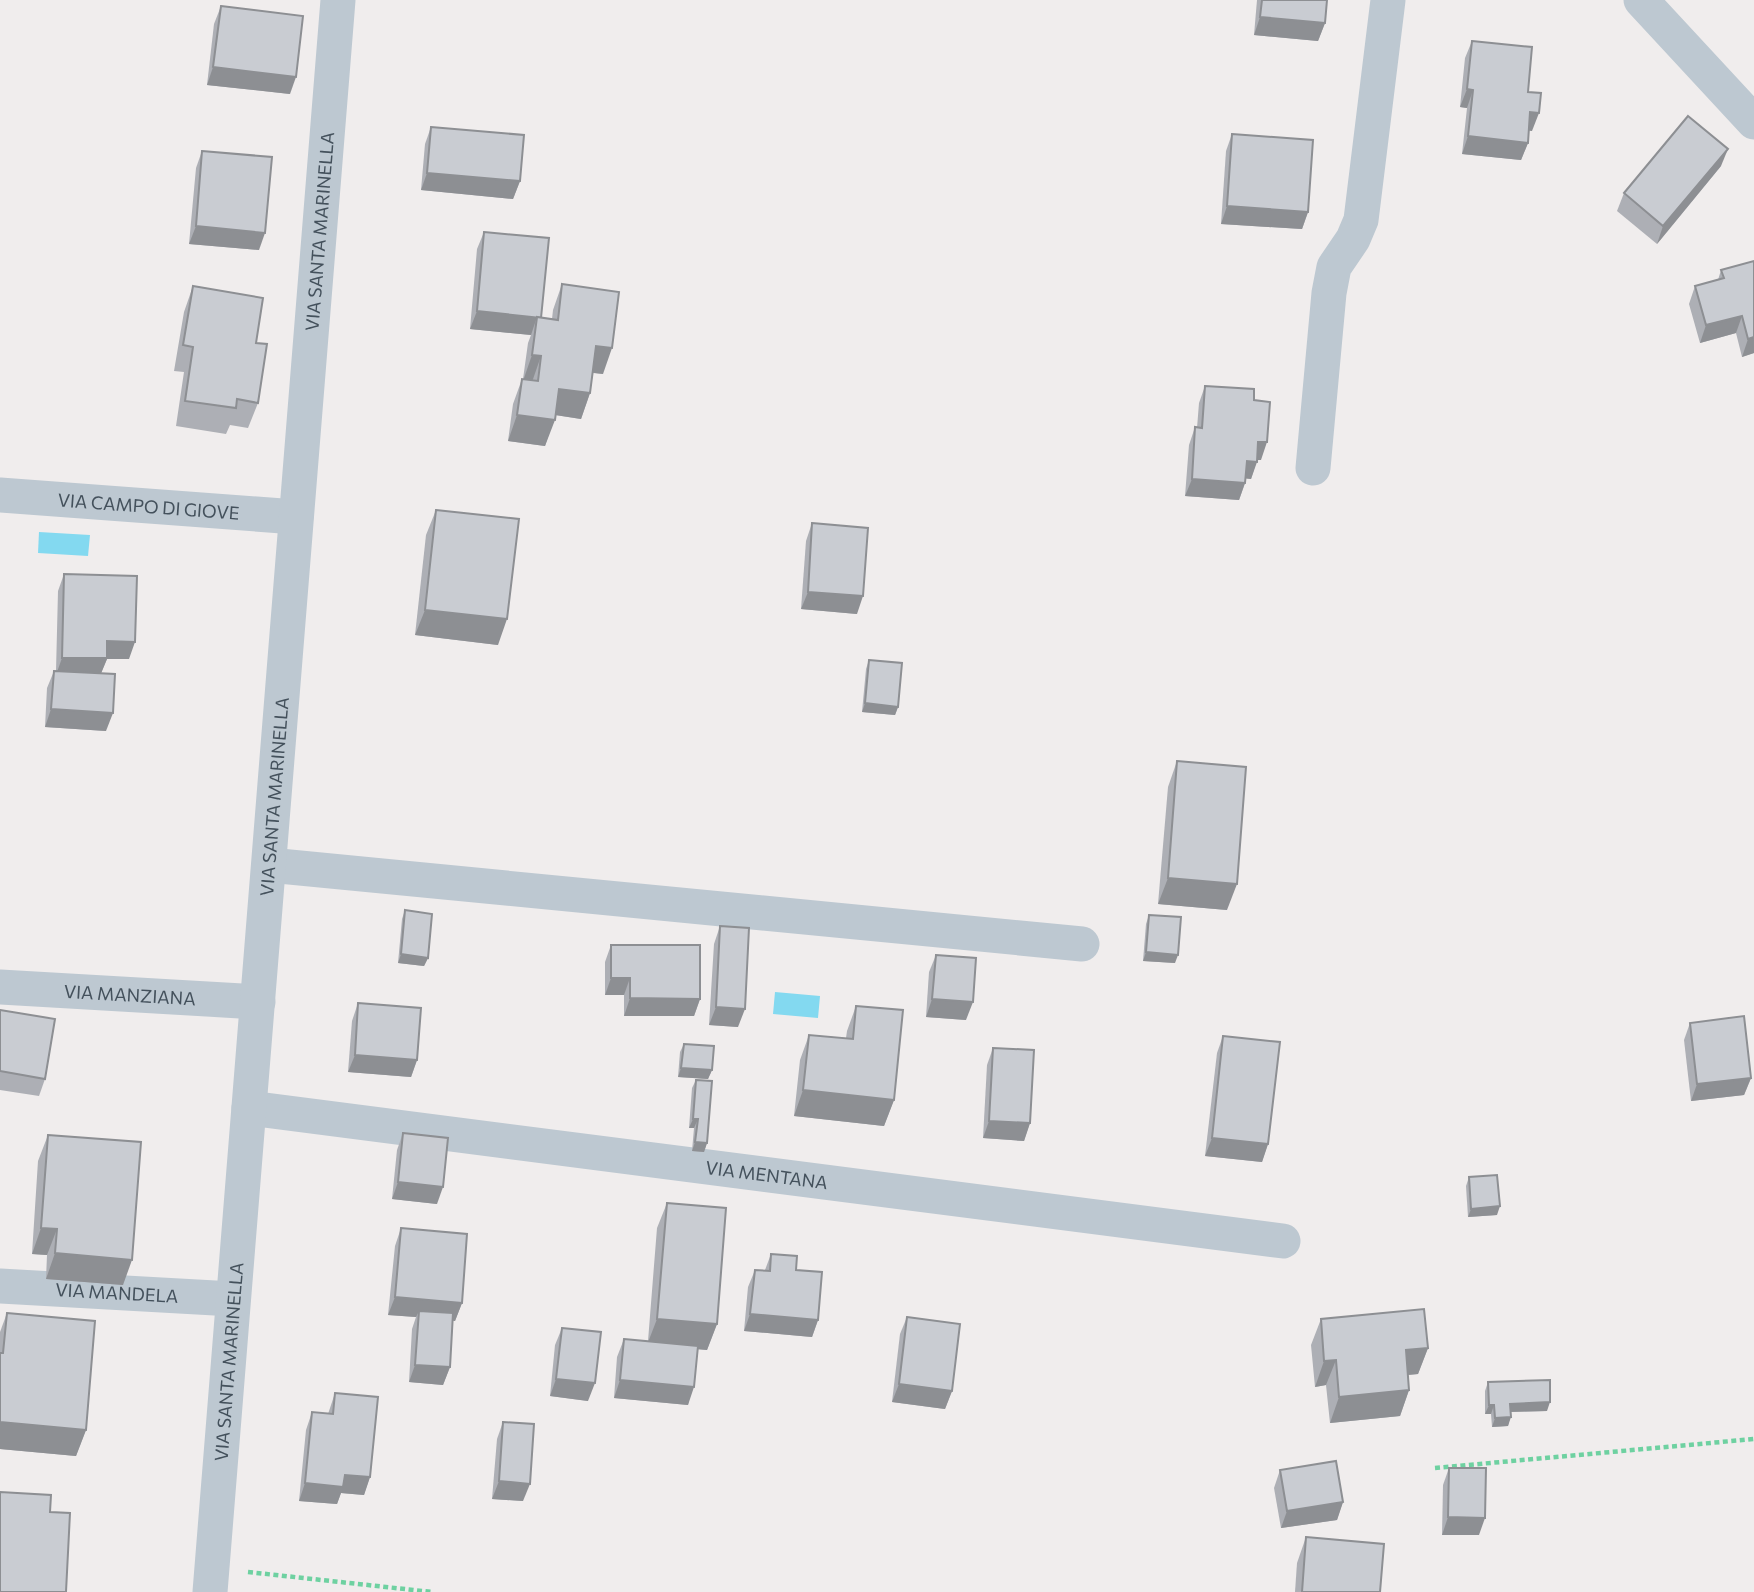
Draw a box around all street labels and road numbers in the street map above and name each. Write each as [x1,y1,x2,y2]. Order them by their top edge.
street label: VIA SANTA MARINELLA [300,131,338,332]
street label: VIA CAMPO DI GIOVE [57,488,240,524]
street label: VIA SANTA MARINELLA [255,696,293,897]
street label: VIA MANZIANA [63,980,196,1009]
street label: VIA MENTANA [704,1156,829,1193]
street label: VIA SANTA MARINELLA [210,1261,247,1462]
street label: VIA MANDELA [55,1278,179,1307]

